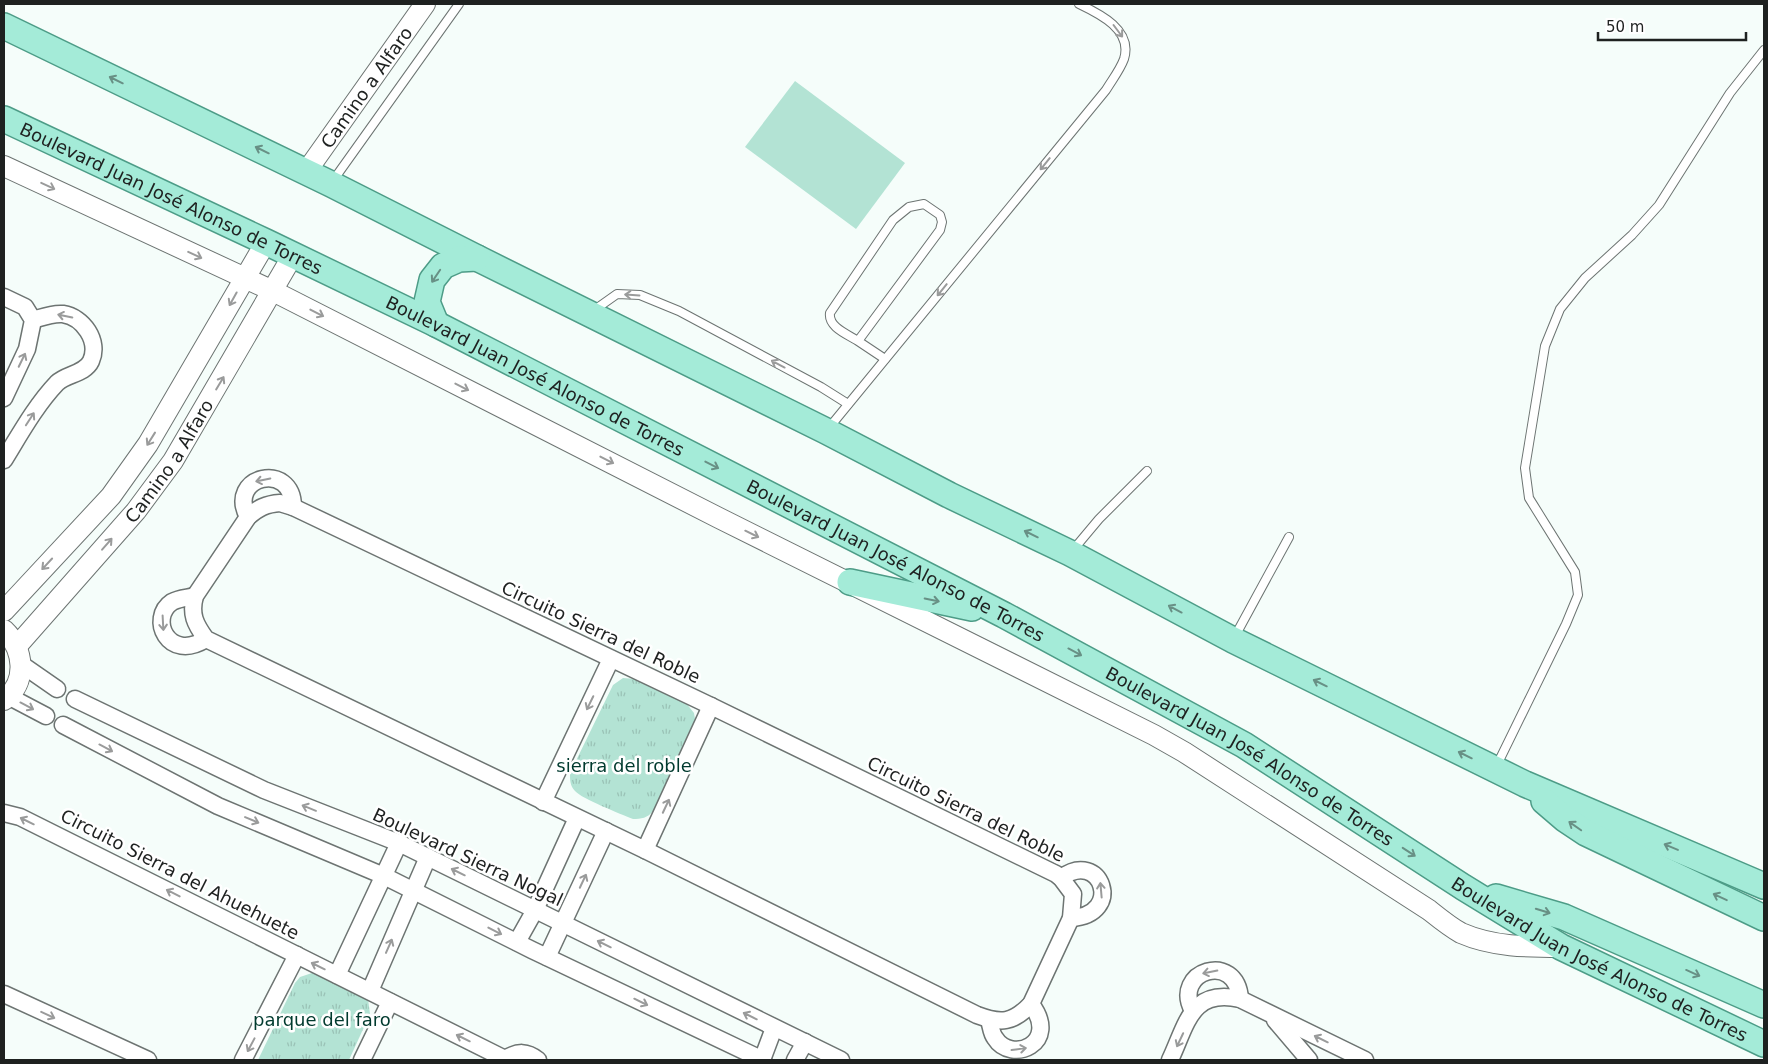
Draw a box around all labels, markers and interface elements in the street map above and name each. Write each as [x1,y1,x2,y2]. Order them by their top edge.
scale bar [1598,10,1746,42]
text: 50 m [1606,18,1644,36]
street label: Camino a Alfaro [316,22,416,152]
one-way arrow [1113,24,1123,38]
one-way arrow [109,75,124,84]
street label: Boulevard Juan José Alonso de Torres [17,118,326,278]
one-way arrow [255,145,270,155]
one-way arrow [1039,158,1050,171]
one-way arrow [40,182,55,192]
one-way arrow [188,250,203,260]
one-way arrow [431,269,441,283]
one-way arrow [936,283,947,296]
one-way arrow [625,290,641,299]
one-way arrow [227,291,237,305]
street label: Boulevard Juan José Alonso de Torres [383,291,688,460]
one-way arrow [309,309,324,318]
one-way arrow [58,311,74,320]
one-way arrow [18,353,27,368]
one-way arrow [771,359,786,369]
one-way arrow [215,376,225,390]
one-way arrow [454,383,469,392]
street label: Camino a Alfaro [120,395,217,527]
one-way arrow [25,412,36,426]
one-way arrow [145,432,156,446]
one-way arrow [599,455,614,465]
one-way arrow [705,460,720,470]
street label: Boulevard Juan José Alonso de Torres [743,475,1048,645]
one-way arrow [255,476,271,485]
one-way arrow [1023,529,1038,539]
one-way arrow [744,530,759,539]
one-way arrow [101,538,112,551]
one-way arrow [41,558,53,570]
street label: Circuito Sierra del Roble [498,577,704,687]
one-way arrow [923,595,939,605]
one-way arrow [1168,603,1183,613]
one-way arrow [159,615,168,631]
one-way arrow [1067,647,1082,657]
street label: Boulevard Juan José Alonso de Torres [1102,662,1398,850]
one-way arrow [1313,677,1328,687]
one-way arrow [585,696,595,711]
one-way arrow [20,701,35,711]
one-way arrow [98,744,113,753]
one-way arrow [1458,750,1473,760]
street label: Circuito Sierra del Roble [864,752,1068,866]
park label: sierra del roble [556,755,692,776]
one-way arrow [661,799,671,814]
one-way arrow [302,802,317,812]
street label: Boulevard Sierra Nogal [370,804,566,910]
street label: Circuito Sierra del Ahuehuete [57,805,303,943]
one-way arrow [20,815,35,825]
one-way arrow [243,816,259,825]
one-way arrow [1568,821,1582,831]
one-way arrow [1664,841,1679,851]
one-way arrow [1402,847,1416,857]
one-way arrow [451,867,466,876]
street label: Boulevard Juan José Alonso de Torres [1448,872,1751,1045]
one-way arrow [579,874,588,889]
one-way arrow [1097,883,1106,899]
one-way arrow [166,888,181,897]
one-way arrow [1713,892,1728,902]
one-way arrow [1535,906,1551,916]
one-way arrow [487,927,502,936]
one-way arrow [385,939,395,954]
one-way arrow [597,939,612,948]
one-way arrow [311,960,326,970]
one-way arrow [1202,968,1218,978]
one-way arrow [1685,969,1700,979]
one-way arrow [633,998,648,1007]
park label: parque del faro [253,1009,391,1030]
one-way arrow [40,1010,55,1020]
one-way arrow [743,1011,758,1020]
one-way arrow [1175,1032,1184,1047]
one-way arrow [456,1033,471,1043]
one-way arrow [1314,1034,1329,1043]
one-way arrow [245,1037,255,1052]
one-way arrow [1011,1044,1027,1054]

